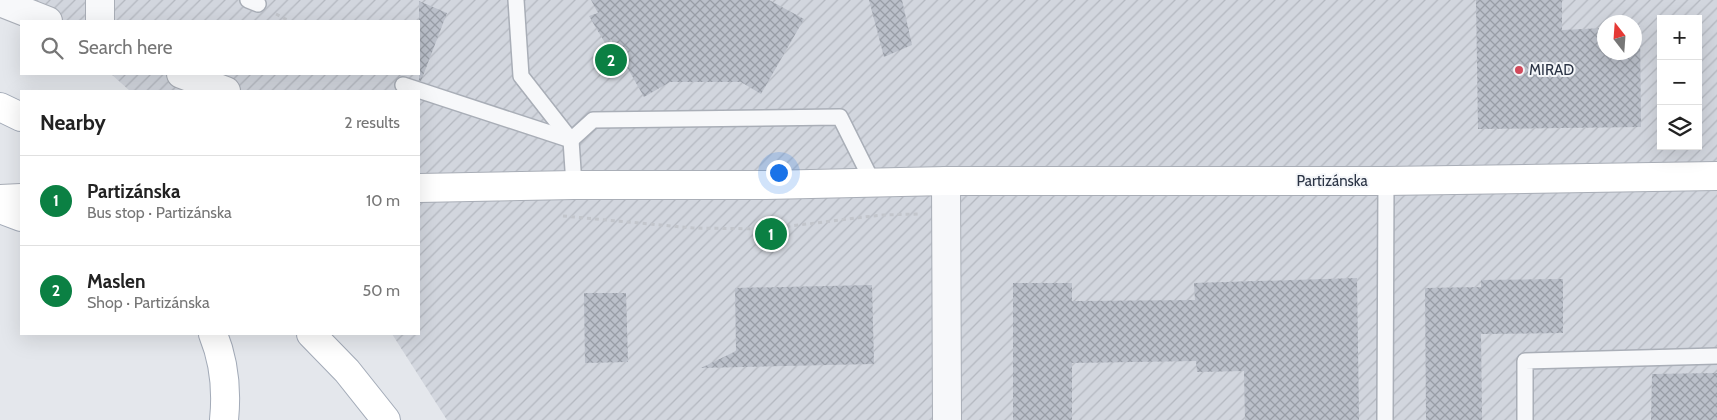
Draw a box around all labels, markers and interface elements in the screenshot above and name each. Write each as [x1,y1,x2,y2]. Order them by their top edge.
north arrow [1597,15,1642,60]
map controls [1657,15,1702,150]
button: + [1657,15,1702,60]
search box [20,20,420,75]
icon: search [38,34,66,62]
text: Search here [78,36,172,59]
pin: 2 [595,41,627,79]
button: − [1657,60,1702,105]
place label: MIRAD [1529,61,1574,79]
marker: MIRAD [1513,64,1525,76]
button: layers [1657,105,1702,150]
text: Nearby [40,110,106,135]
text: 2 results [344,113,400,132]
your location [766,160,792,186]
street label: Partizánska [1296,172,1368,190]
text: Partizánska [87,180,180,203]
text: 1 [53,191,59,210]
text: 10 m [366,191,400,210]
text: Bus stop · Partizánska [87,203,232,222]
pin: 1 [755,215,787,253]
text: Maslen [87,270,145,293]
text: 2 [52,281,60,300]
text: 50 m [363,281,400,300]
text: Shop · Partizánska [87,293,210,312]

